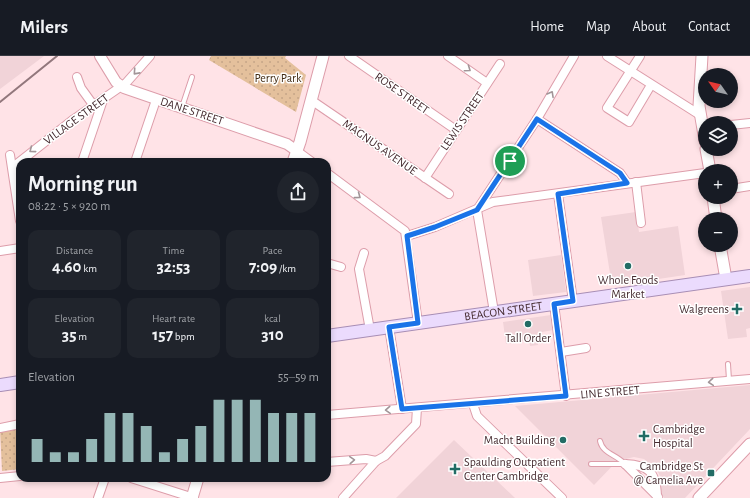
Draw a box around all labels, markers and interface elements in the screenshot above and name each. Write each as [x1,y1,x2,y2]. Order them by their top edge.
text: Milers [20,18,68,37]
text: Home [530,20,564,34]
text: Map [586,20,610,34]
text: About [632,20,666,34]
text: Contact [688,20,730,34]
one-way arrow [464,64,471,72]
one-way arrow [133,67,140,75]
north arrow [698,68,738,108]
map controls [698,68,738,252]
street label: ROSE STREET [373,70,431,116]
park label: Perry Park [255,72,302,85]
street label: LEWIS STREET [438,89,486,152]
street label: VILLAGE STREET [41,91,111,147]
one-way arrow [546,91,553,99]
street label: DANE STREET [159,95,225,127]
button: layers [698,116,738,156]
street label: MAGNUS AVENUE [341,117,419,177]
pin [493,144,527,178]
one-way arrow [30,146,37,153]
icon: arrive [499,150,521,172]
button: + [698,164,738,204]
button: share [277,171,319,213]
text: Morning run [28,173,138,195]
one-way arrow [354,192,361,199]
text: 08:22 · 5 × 920 m [28,200,111,213]
button: − [698,212,738,252]
text: Distance [56,245,93,256]
text: Time [163,245,184,256]
text: Pace [263,245,282,256]
text: 4.60 [52,258,81,275]
text: 32:53 [157,258,190,275]
text: 7:09 [249,258,277,275]
marker: Whole Foods Market [623,261,633,271]
text: km [81,263,97,274]
text: /km [277,263,296,274]
place label: Whole Foods Market [598,274,658,300]
street label: BEACON STREET [463,300,543,322]
place label: Walgreens [679,303,729,315]
marker: Walgreens [732,304,742,314]
text: Elevation [55,313,94,324]
text: Heart rate [152,313,195,324]
text: kcal [264,313,281,324]
marker: Tall Order [523,319,533,329]
text: 35 [62,326,77,343]
text: 157 [152,326,173,343]
text: 310 [261,326,284,343]
text: m [77,331,87,342]
text: bpm [173,331,195,342]
place label: Tall Order [505,332,551,344]
text: Elevation [28,371,75,384]
text: 55–59 m [278,371,319,384]
one-way arrow [708,378,714,387]
street label: LINE STREET [580,383,640,401]
one-way arrow [385,406,391,415]
place label: Cambridge Hospital [653,423,705,449]
marker: Cambridge Hospital [638,430,650,442]
place label: Macht Building [484,434,555,446]
marker: Macht Building [558,435,568,445]
one-way arrow [349,455,355,464]
place label: Spaulding Outpatient Center Cambridge [464,456,565,482]
place label: Cambridge St @ Camelia Ave [634,460,703,486]
marker: Spaulding Outpatient Center Cambridge [449,463,461,475]
marker: Cambridge St @ Camelia Ave [706,468,716,478]

